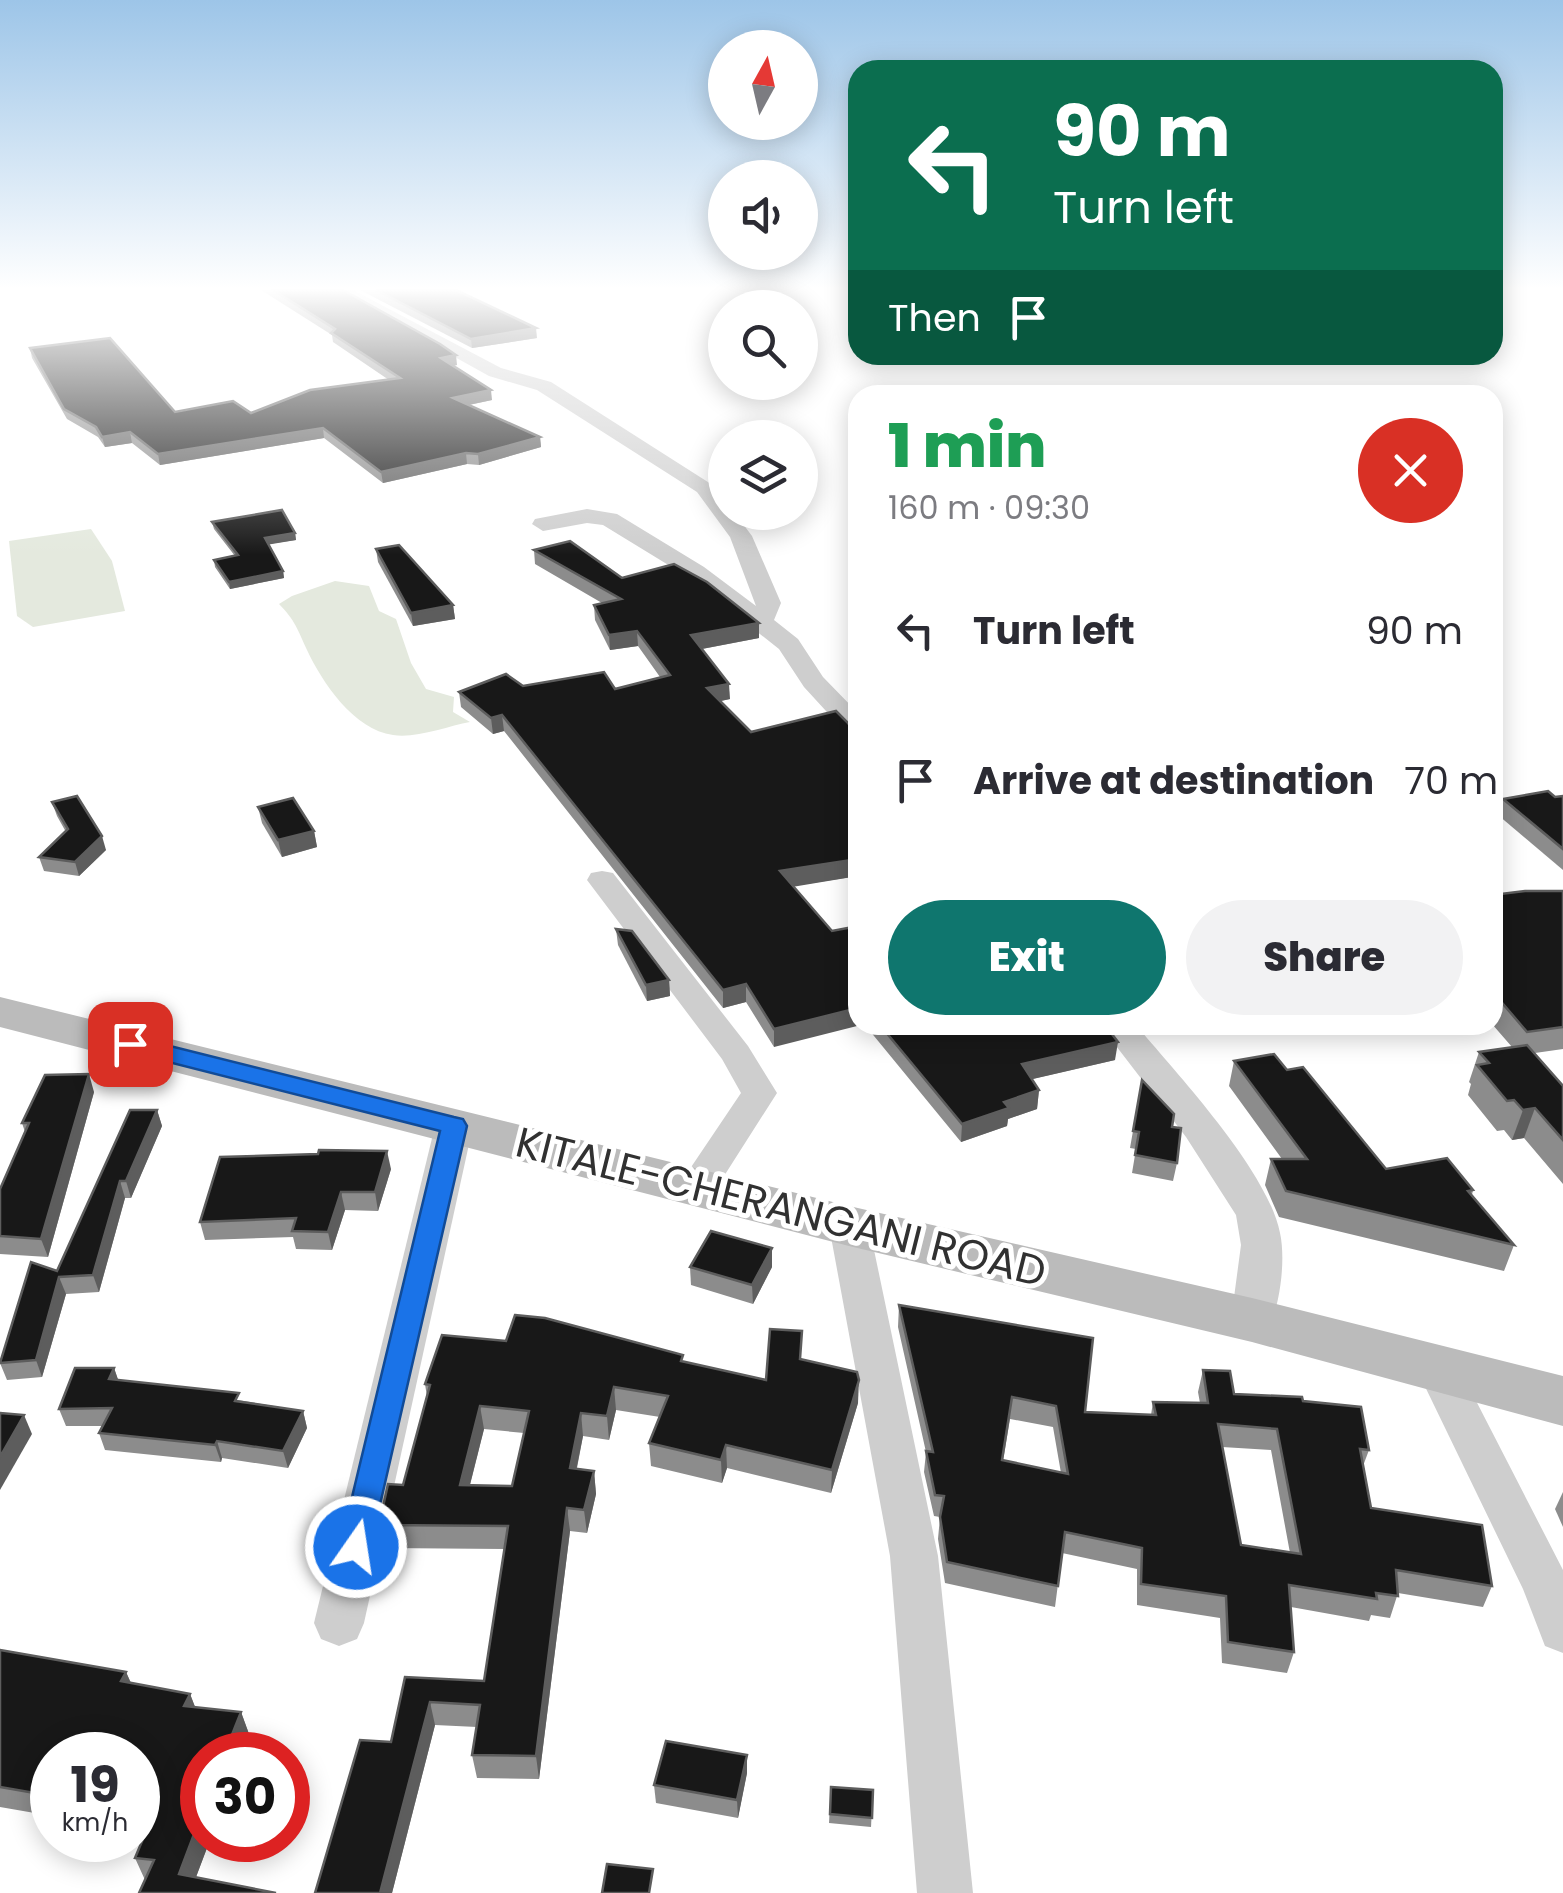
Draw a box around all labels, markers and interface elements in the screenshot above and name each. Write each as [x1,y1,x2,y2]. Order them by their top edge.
north arrow [708,30,818,140]
map controls [708,30,818,530]
text: 90 m [1053,82,1231,181]
icon: left [888,100,1018,230]
button: sound [708,160,818,270]
text: Turn left [1053,176,1234,239]
button: search [708,290,818,400]
icon: arrive [1001,290,1056,345]
text: Then [888,291,981,344]
text: 1 min [888,404,1046,488]
button: close [1358,418,1463,523]
button: layers [708,420,818,530]
text: 160 m · 09:30 [888,485,1090,530]
icon: left [888,603,943,658]
text: Turn left [973,604,1135,657]
text: 90 m [1366,604,1463,657]
icon: arrive [888,753,943,808]
text: Arrive at destination [973,754,1374,807]
text: 70 m [1404,754,1498,807]
button: Exit [888,900,1166,1015]
button: Share [1186,900,1463,1015]
pin [88,1002,173,1087]
icon: arrive [103,1017,158,1072]
street label: KITALE-CHERANGANI ROAD [510,1113,1052,1301]
position arrow [304,1495,408,1599]
speed limit sign: 30 [180,1732,310,1862]
text: 19 [70,1749,120,1820]
text: km/h [62,1805,128,1840]

